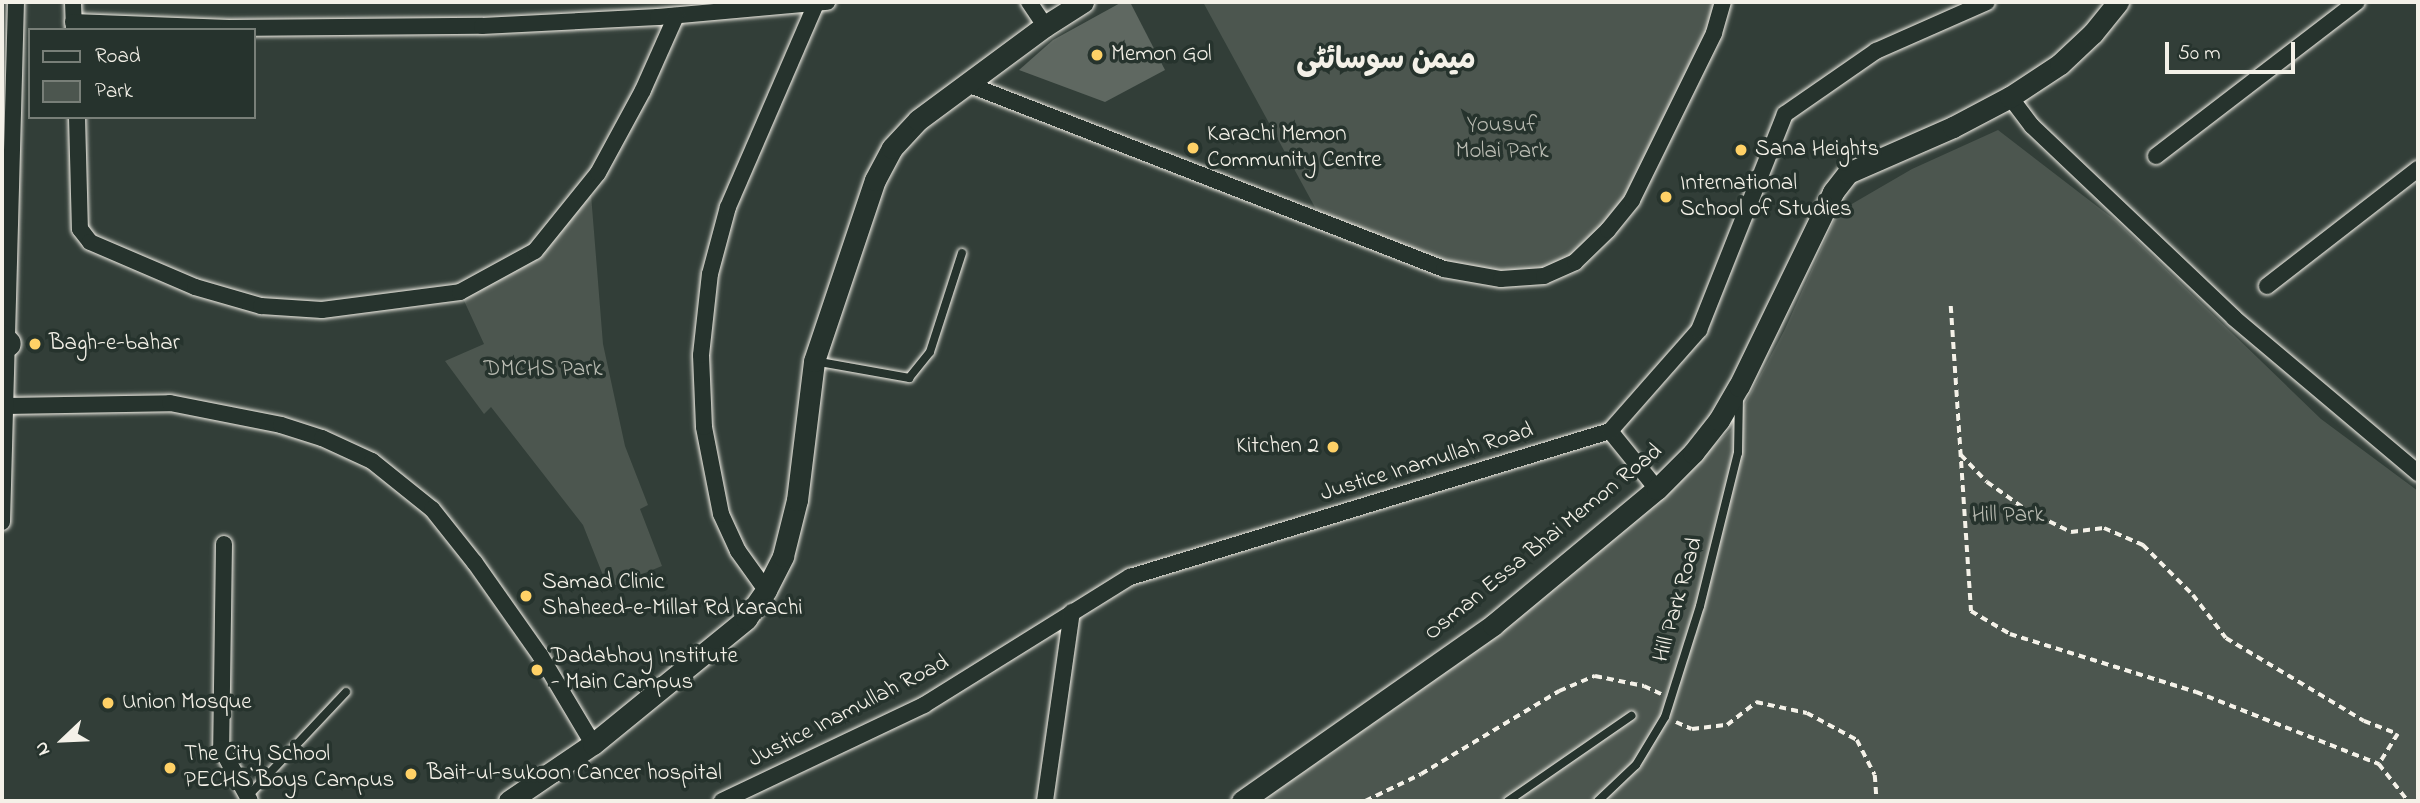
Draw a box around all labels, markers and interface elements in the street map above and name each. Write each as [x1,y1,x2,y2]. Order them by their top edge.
legend [28,28,256,119]
scale bar [2168,28,2298,72]
text: 50 m [2178,39,2221,69]
place label: Memon Gol [1111,41,1212,69]
text: Road [95,42,141,72]
district label: میمن سوسائٹی [1296,43,1476,79]
marker: Memon Gol [1089,47,1105,63]
text: Park [95,77,133,107]
park label: Yousuf Molai Park [1456,112,1548,166]
place label: Karachi Memon Community Centre [1207,121,1382,175]
place label: Sana Heights [1755,136,1879,164]
marker: Karachi Memon Community Centre [1185,140,1201,156]
marker: Sana Heights [1733,142,1749,158]
place label: International School of Studies [1680,170,1852,224]
marker: International School of Studies [1658,189,1674,205]
place label: Bagh-e-bahar [49,330,180,358]
marker: Bagh-e-bahar [27,336,43,352]
park label: DMCHS Park [484,356,602,384]
street label: Justice Inamullah Road [1317,417,1537,509]
place label: Kitchen 2 [1236,433,1319,461]
street label: Osman Essa Bhai Memon Road [1419,438,1669,648]
marker: Kitchen 2 [1325,439,1341,455]
park label: Hill Park [1972,502,2044,530]
street label: Hill Park Road [1648,535,1710,665]
place label: Samad Clinic Shaheed-e-Millat Rd karachi [542,569,803,623]
marker: Samad Clinic Shaheed-e-Millat Rd karachi [516,586,536,606]
place label: Dadabhoy Institute - Main Campus [551,643,738,697]
street label: Justice Inamullah Road [744,650,954,774]
marker: Dadabhoy Institute - Main Campus [529,662,545,678]
place label: Union Mosque [122,689,252,717]
marker: Union Mosque [100,695,116,711]
north arrow [28,705,98,775]
text: N [28,737,58,760]
place label: The City School PECHS Boys Campus [184,741,394,795]
marker: The City School PECHS Boys Campus [162,760,178,776]
place label: Bait-ul-sukoon Cancer hospital [427,760,722,788]
marker: Bait-ul-sukoon Cancer hospital [401,764,421,784]

